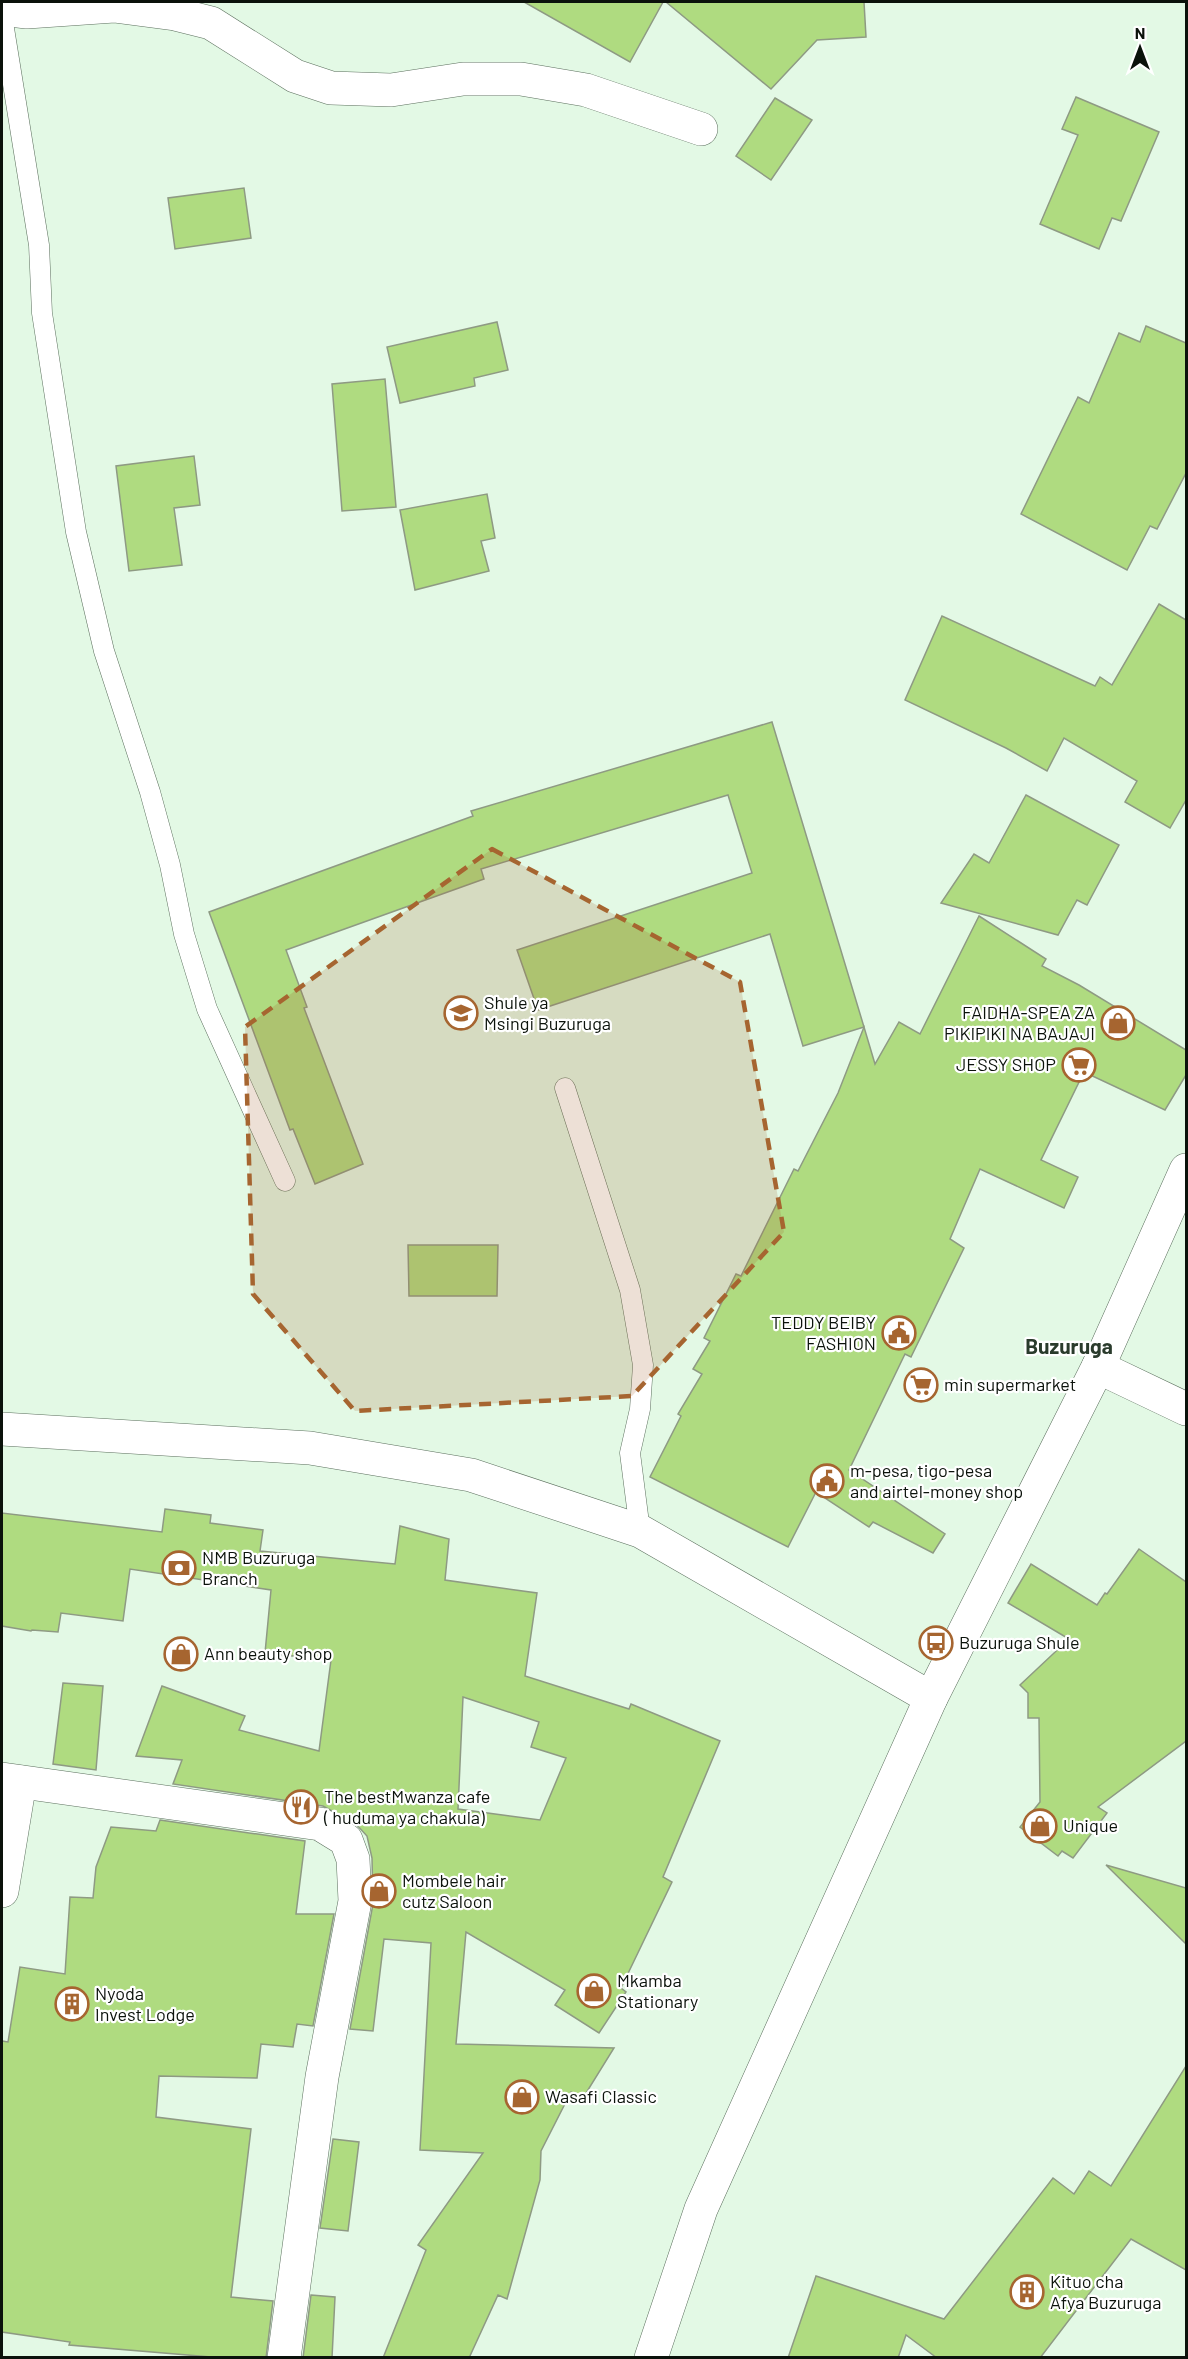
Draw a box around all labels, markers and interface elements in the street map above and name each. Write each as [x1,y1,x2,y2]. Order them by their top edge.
north arrow [1110,18,1170,78]
text: N [1135,23,1145,42]
place label: Shule ya Msingi Buzuruga [484,991,611,1034]
school or university icon: Shule ya Msingi Buzuruga [443,995,479,1031]
place label: FAIDHA-SPEA ZA PIKIPIKI NA BAJAJI [944,1001,1095,1044]
shop icon: FAIDHA-SPEA ZA PIKIPIKI NA BAJAJI [1100,1005,1136,1041]
supermarket icon: JESSY SHOP [1061,1047,1097,1083]
place label: JESSY SHOP [956,1053,1056,1075]
place label: TEDDY BEIBY FASHION [771,1311,876,1354]
public building icon: TEDDY BEIBY FASHION [881,1315,917,1351]
district label: Buzuruga [1025,1333,1113,1358]
supermarket icon: min supermarket [903,1367,939,1403]
place label: min supermarket [944,1373,1076,1395]
place label: m-pesa, tigo-pesa and airtel-money shop [850,1459,1023,1502]
public building icon: m-pesa, tigo-pesa and airtel-money shop [809,1463,845,1499]
place label: NMB Buzuruga Branch [202,1546,315,1589]
bank icon: NMB Buzuruga Branch [161,1550,197,1586]
bus stop icon: Buzuruga Shule [918,1625,954,1661]
place label: Buzuruga Shule [959,1631,1080,1653]
shop icon: Ann beauty shop [163,1636,199,1672]
place label: Ann beauty shop [204,1642,332,1664]
place label: The bestMwanza cafe ( huduma ya chakula) [323,1785,490,1828]
restaurant icon: The bestMwanza cafe ( huduma ya chakula) [283,1789,319,1825]
shop icon: Unique [1022,1808,1058,1844]
place label: Unique [1063,1814,1118,1836]
place label: Mombele hair cutz Saloon [402,1869,507,1912]
shop icon: Mombele hair cutz Saloon [361,1873,397,1909]
place label: Mkamba Stationary [617,1969,698,2012]
shop icon: Mkamba Stationary [576,1973,612,2009]
place label: Nyoda Invest Lodge [95,1982,195,2025]
building icon: Nyoda Invest Lodge [54,1986,90,2022]
shop icon: Wasafi Classic [504,2079,540,2115]
place label: Wasafi Classic [545,2085,657,2107]
place label: Kituo cha Afya Buzuruga [1050,2270,1161,2313]
building icon: Kituo cha Afya Buzuruga [1009,2274,1045,2310]

